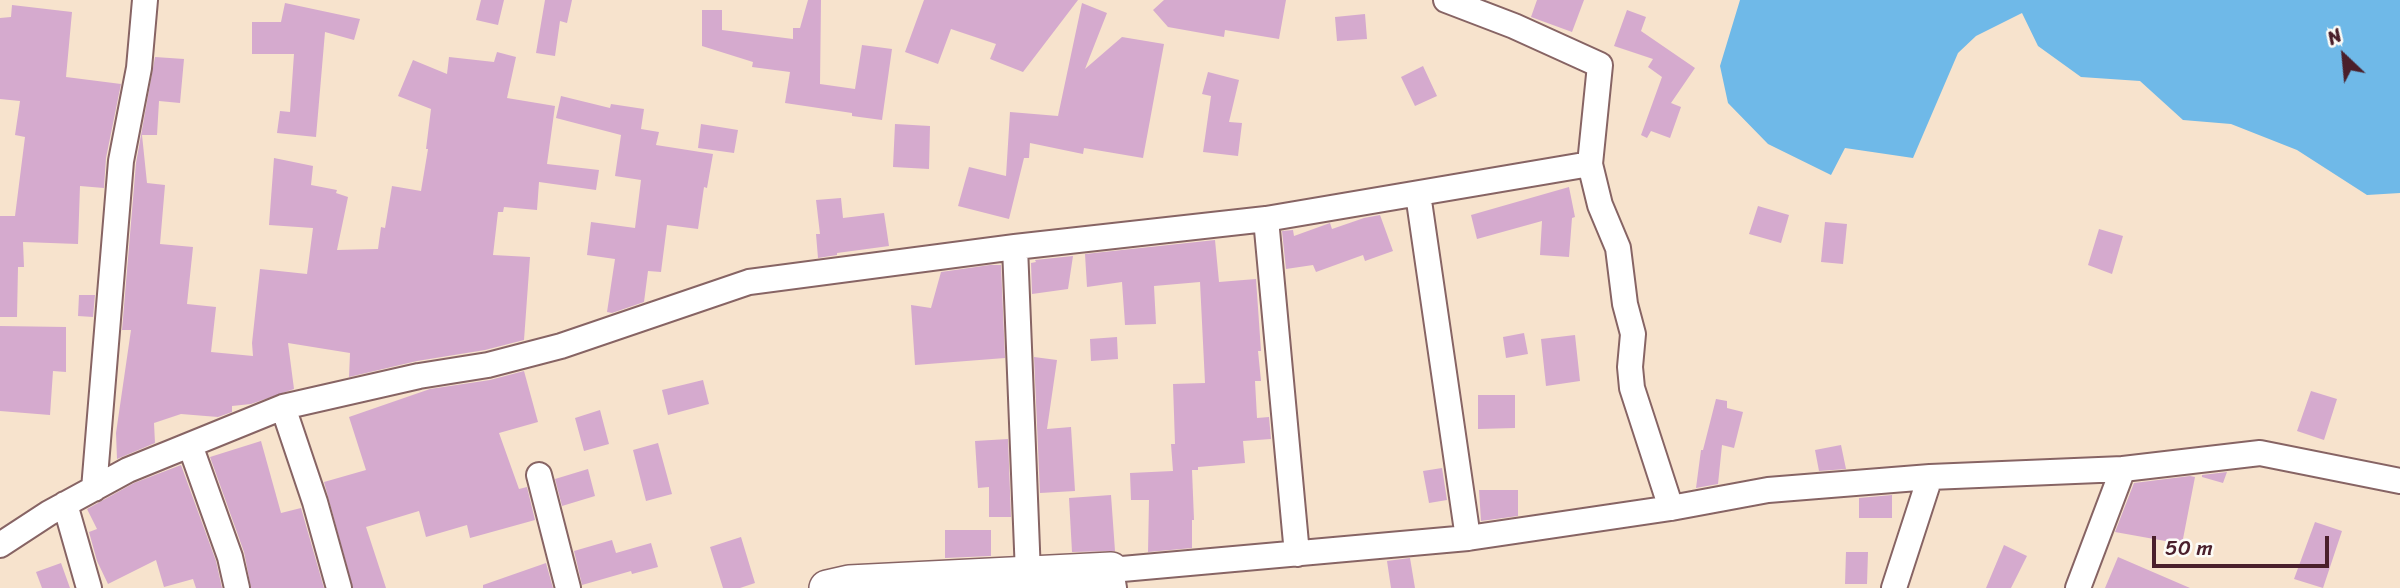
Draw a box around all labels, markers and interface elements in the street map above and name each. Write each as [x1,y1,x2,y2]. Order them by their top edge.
text: N [2321,19,2348,54]
north arrow [2309,21,2379,91]
scale bar [2155,522,2332,566]
text: 50 m [2165,529,2213,567]

